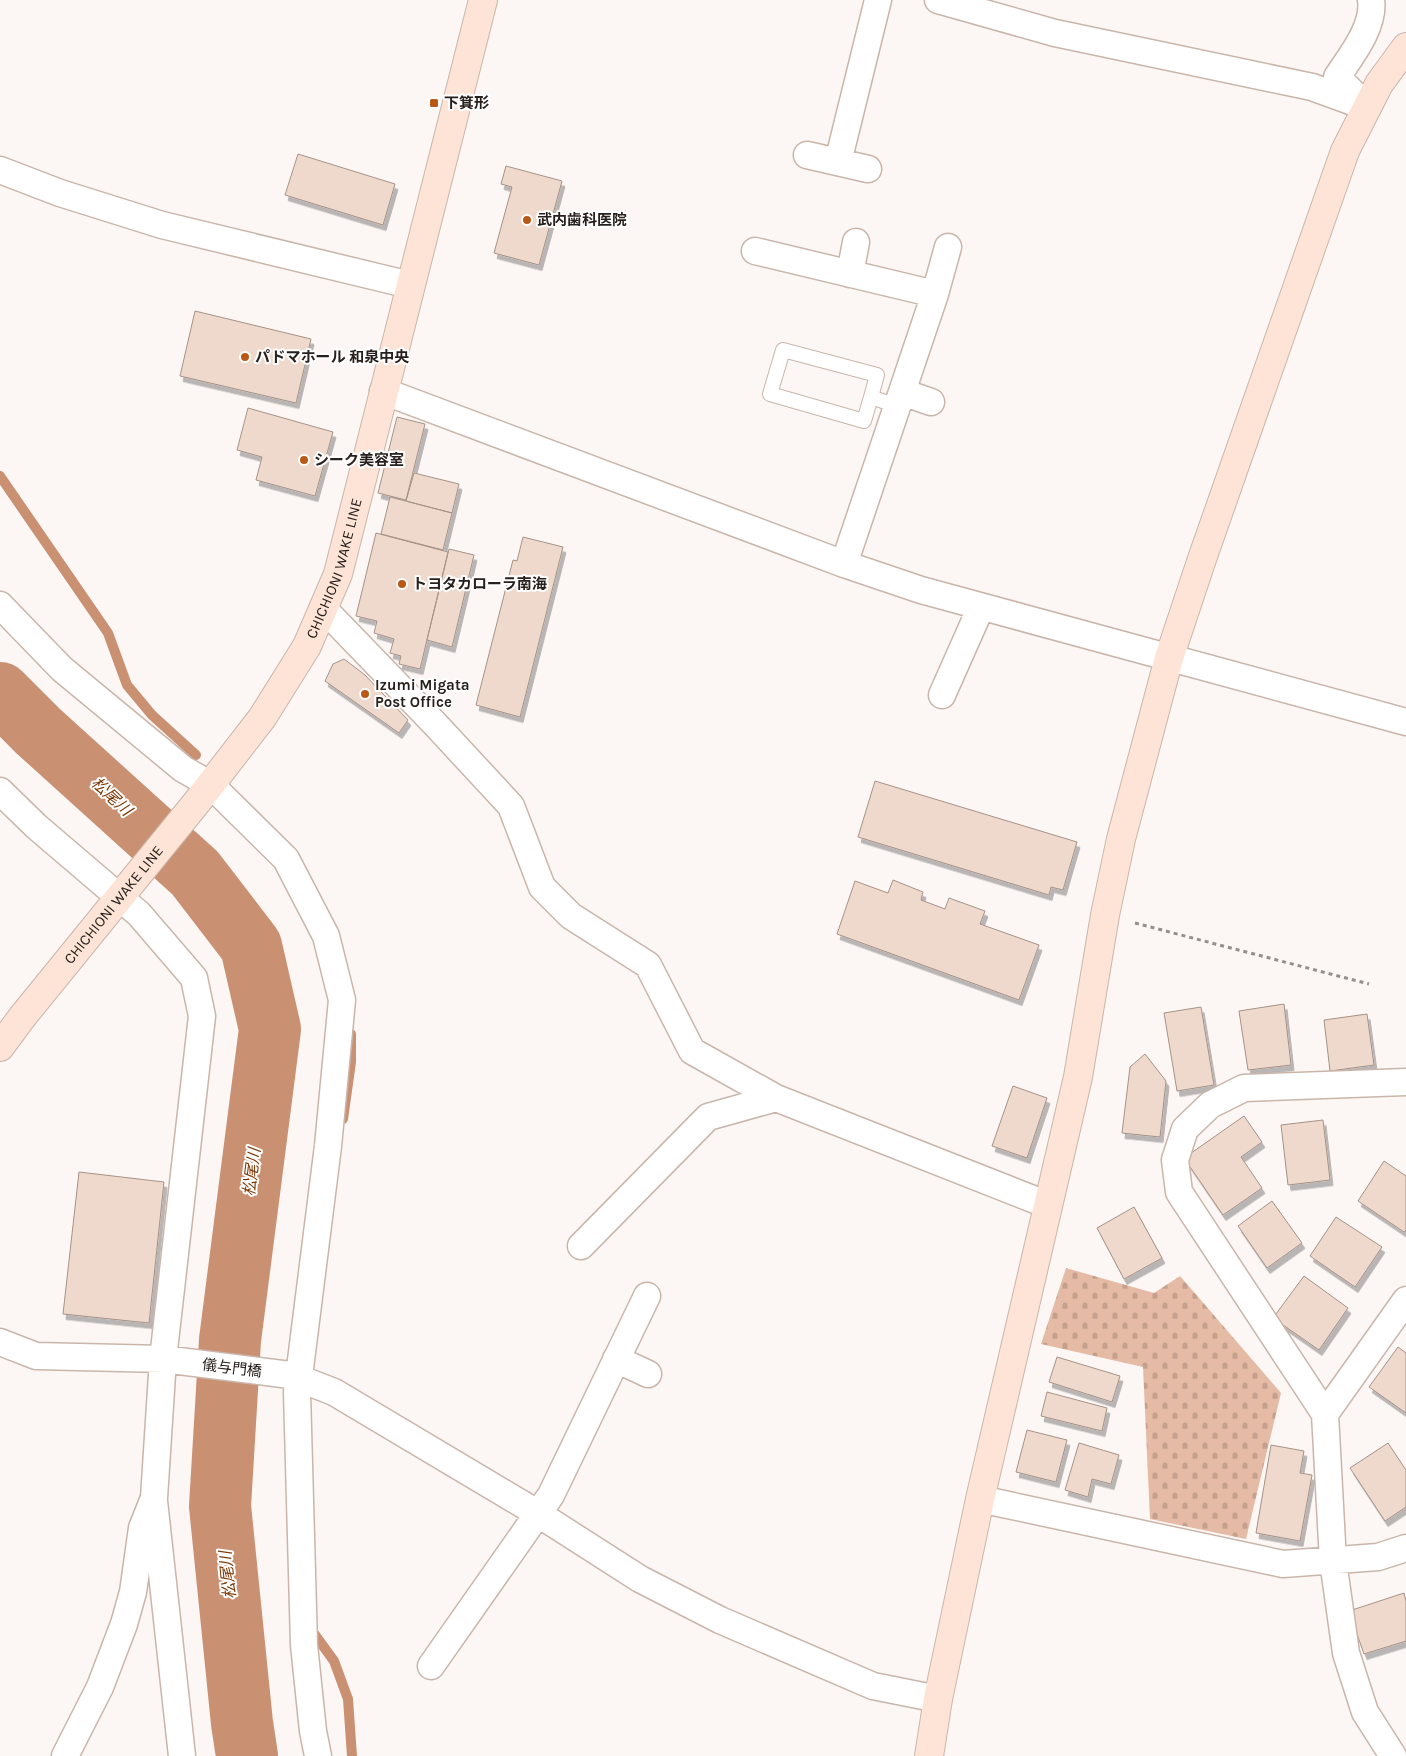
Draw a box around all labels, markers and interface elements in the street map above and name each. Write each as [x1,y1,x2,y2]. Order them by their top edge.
place label: 下箕形 [444,94,489,112]
marker: 下箕形 [428,97,440,109]
place label: 武内歯科医院 [537,211,627,229]
marker: 武内歯科医院 [521,214,533,226]
place label: パドマホール 和泉中央 [255,348,409,366]
marker: パドマホール 和泉中央 [239,351,251,363]
place label: シーク美容室 [314,451,404,469]
marker: シーク美容室 [298,454,310,466]
street label: CHICHIONI WAKE LINE [302,496,366,641]
place label: トヨタカローラ南海 [412,575,547,593]
marker: トヨタカローラ南海 [396,578,408,590]
place label: Izumi Migata Post Office [375,676,470,711]
marker: Izumi Migata Post Office [359,688,371,700]
water label: 松尾川 [88,773,137,821]
street label: CHICHIONI WAKE LINE [60,842,167,968]
water label: 松尾川 [239,1145,264,1197]
street label: 儀与門橋 [201,1355,263,1381]
water label: 松尾川 [215,1548,239,1600]

